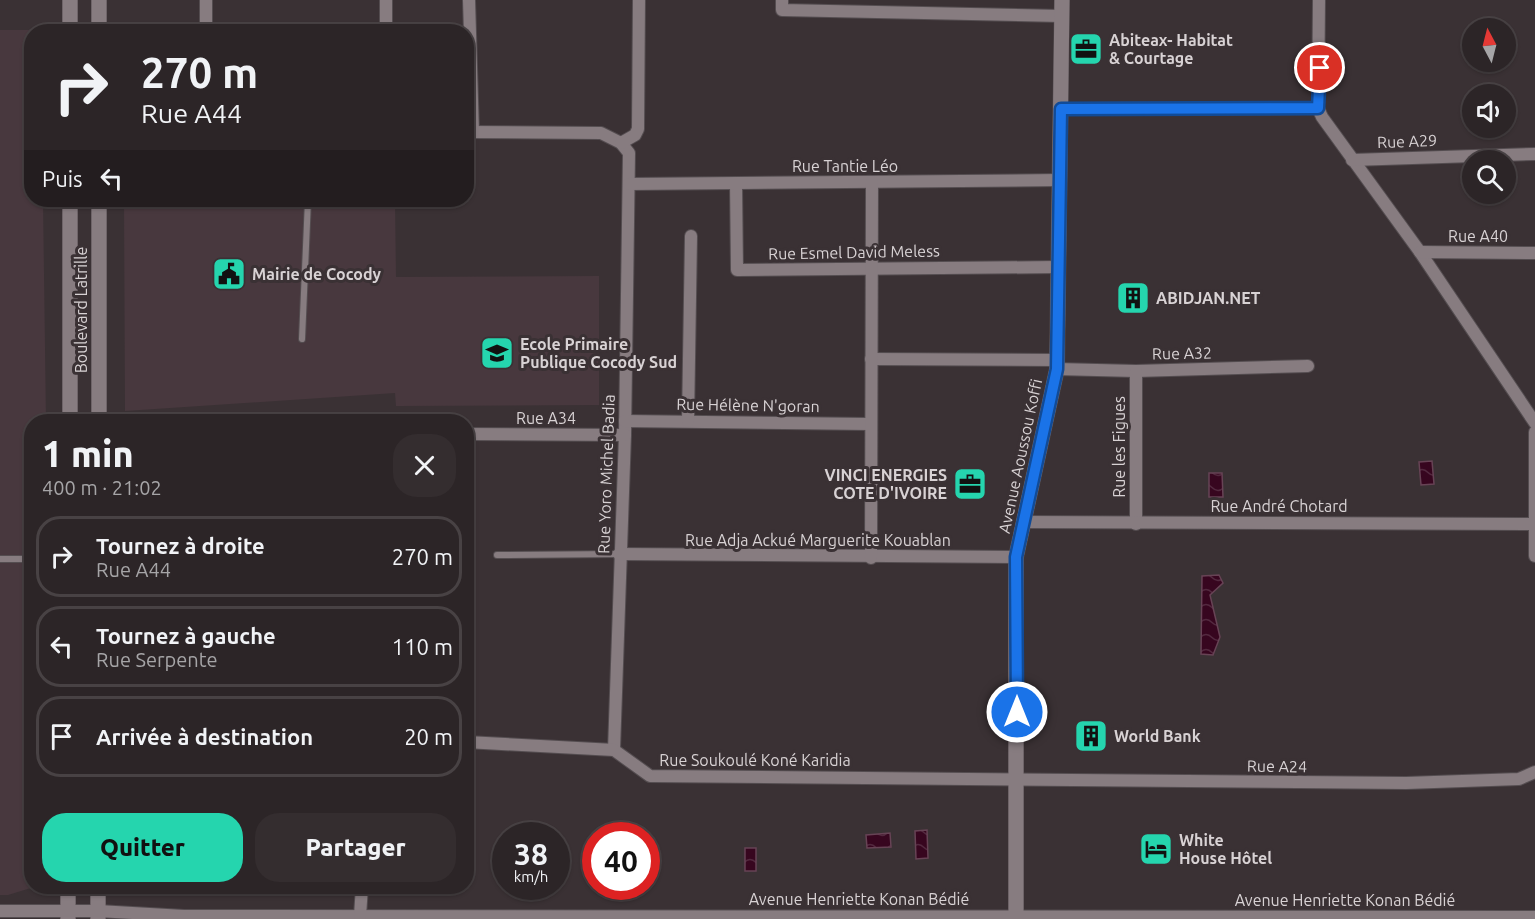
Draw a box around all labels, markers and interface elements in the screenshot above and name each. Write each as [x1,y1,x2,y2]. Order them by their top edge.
north arrow [1462,18,1516,72]
map controls [1462,18,1516,204]
office icon: Abiteax- Habitat & Courtage [1068,31,1104,67]
place label: Abiteax- Habitat & Courtage [1109,31,1233,67]
pin [1294,42,1345,93]
icon: right [42,48,120,126]
text: 270 m [141,49,258,96]
icon: arrive [1303,51,1336,84]
button: sound [1462,84,1516,138]
text: Rue A44 [141,98,242,128]
street label: Rue A29 [1377,131,1437,151]
button: search [1462,150,1516,204]
street label: Rue Tantie Léo [792,157,898,175]
icon: left [95,162,128,195]
text: Puis [42,166,83,191]
street label: Rue A40 [1448,227,1508,245]
street label: Rue Esmel David Meless [768,242,940,262]
street label: Boulevard Latrille [72,247,90,373]
public building icon: Mairie de Cocody [211,256,247,292]
place label: Mairie de Cocody [252,265,381,283]
building icon: ABIDJAN.NET [1115,280,1151,316]
place label: ABIDJAN.NET [1156,289,1261,307]
school or university icon: Ecole Primaire Publique Cocody Sud [479,335,515,371]
place label: Ecole Primaire Publique Cocody Sud [520,335,677,371]
street label: Rue A32 [1152,343,1212,363]
street label: Avenue Aoussou Koffi [995,377,1045,535]
street label: Rue Yoro Michel Badia [594,394,618,554]
street label: Rue Hélène N'goran [676,395,820,415]
street label: Rue les Figues [1110,396,1128,498]
street label: Rue A34 [516,409,576,427]
text: 1 min [42,433,134,474]
button: close [393,434,456,497]
place label: VINCI ENERGIES COTE D'IVOIRE [824,466,947,502]
office icon: VINCI ENERGIES COTE D'IVOIRE [952,466,988,502]
text: 400 m · 21:02 [42,476,162,499]
street label: Rue André Chotard [1210,497,1348,515]
street label: Rue Adja Ackué Marguerite Kouablan [685,531,951,549]
text: Tournez à droite [96,533,265,558]
icon: right [45,540,78,573]
text: 270 m [392,544,453,569]
text: Rue A44 [96,558,171,581]
text: Tournez à gauche [96,623,276,648]
icon: left [45,630,78,663]
text: 110 m [392,634,453,659]
text: Rue Serpente [96,648,218,671]
position arrow [985,680,1049,744]
building icon: World Bank [1073,718,1109,754]
icon: arrive [45,720,78,753]
text: Arrivée à destination [96,724,313,749]
text: 20 m [404,724,453,749]
place label: World Bank [1114,727,1201,745]
street label: Rue Soukoulé Koné Karidia [659,751,851,769]
street label: Rue A24 [1247,756,1307,776]
button: Quitter [42,813,243,882]
button: Partager [255,813,456,882]
speed limit sign: 40 [582,822,660,900]
hotel icon: White House Hôtel [1138,831,1174,867]
place label: White House Hôtel [1179,831,1272,867]
text: 38 [514,837,548,871]
text: km/h [514,868,548,885]
street label: Avenue Henriette Konan Bédié [749,890,969,908]
street label: Avenue Henriette Konan Bédié [1235,891,1455,909]

